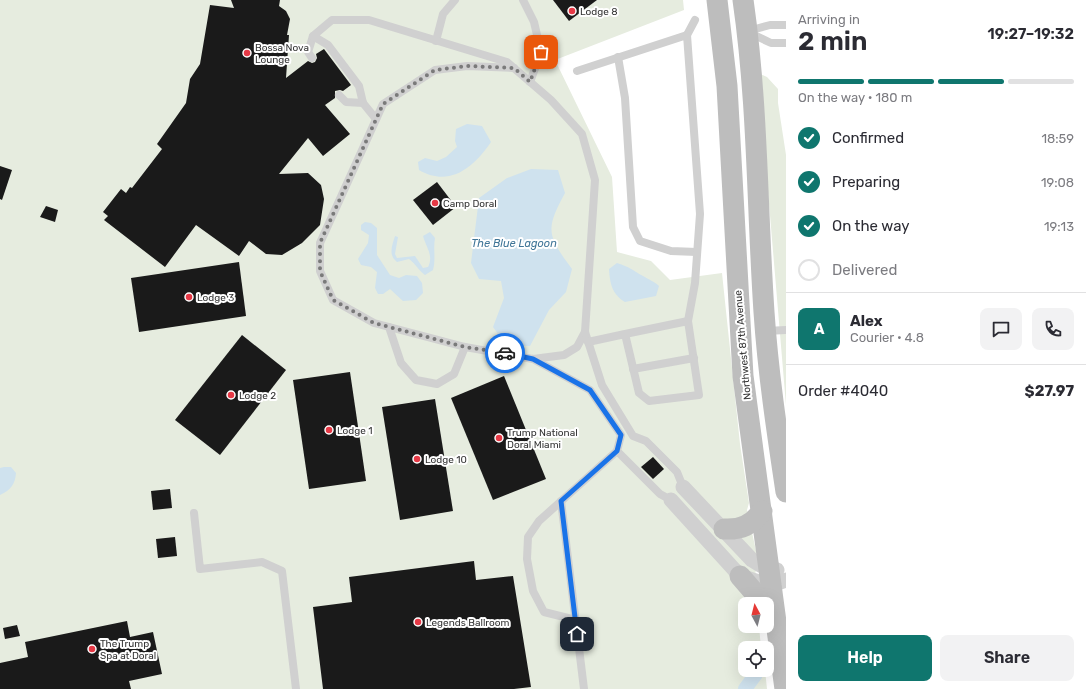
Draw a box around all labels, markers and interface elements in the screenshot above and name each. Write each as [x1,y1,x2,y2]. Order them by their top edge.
marker: Lodge 8 [567,6,577,16]
place label: Lodge 8 [580,6,618,18]
text: Arriving in [798,12,860,27]
text: 19:27–19:32 [988,25,1074,43]
text: 2 min [798,26,867,57]
pin [524,35,558,69]
icon: bag [530,41,552,63]
place label: Bossa Nova Lounge [255,42,309,66]
marker: Bossa Nova Lounge [242,48,252,58]
text: On the way · 180 m [798,90,912,105]
icon: check [798,127,820,149]
text: Confirmed [832,129,904,147]
text: 18:59 [1041,131,1074,146]
icon: check [798,171,820,193]
text: Preparing [832,173,900,191]
text: 19:08 [1041,175,1074,190]
marker: Camp Doral [430,198,440,208]
place label: Camp Doral [443,198,497,210]
icon: check [798,215,820,237]
text: On the way [832,217,910,235]
text: 19:13 [1044,219,1074,234]
water label: The Blue Lagoon [471,237,557,250]
text: Delivered [832,261,897,279]
street label: Northwest 87th Avenue [732,289,754,400]
marker: Lodge 3 [184,292,194,302]
place label: Lodge 3 [197,292,234,304]
button: chat [980,308,1022,350]
button: phone [1032,308,1074,350]
text: Alex [850,312,883,330]
text: A [814,320,824,338]
text: Courier · 4.8 [850,330,924,345]
courier [485,333,525,373]
icon: car [494,342,516,364]
text: Order #4040 [798,382,888,400]
text: $27.97 [1025,382,1074,400]
marker: Lodge 2 [226,390,236,400]
place label: Lodge 2 [239,390,276,402]
marker: Lodge 1 [324,425,334,435]
place label: Lodge 1 [337,425,373,437]
place label: Trump National Doral Miami [507,427,578,451]
marker: Trump National Doral Miami [494,433,504,443]
marker: Lodge 10 [412,454,422,464]
place label: Lodge 10 [425,454,467,466]
north arrow [738,597,774,633]
map controls [738,597,774,677]
marker: Legends Ballroom [413,617,423,627]
place label: Legends Ballroom [426,617,509,629]
pin [560,617,594,651]
icon: home [566,623,588,645]
button: Help [798,635,932,681]
button: Share [940,635,1074,681]
place label: The Trump Spa at Doral [100,638,156,662]
button: locate [738,641,774,677]
marker: The Trump Spa at Doral [87,644,97,654]

